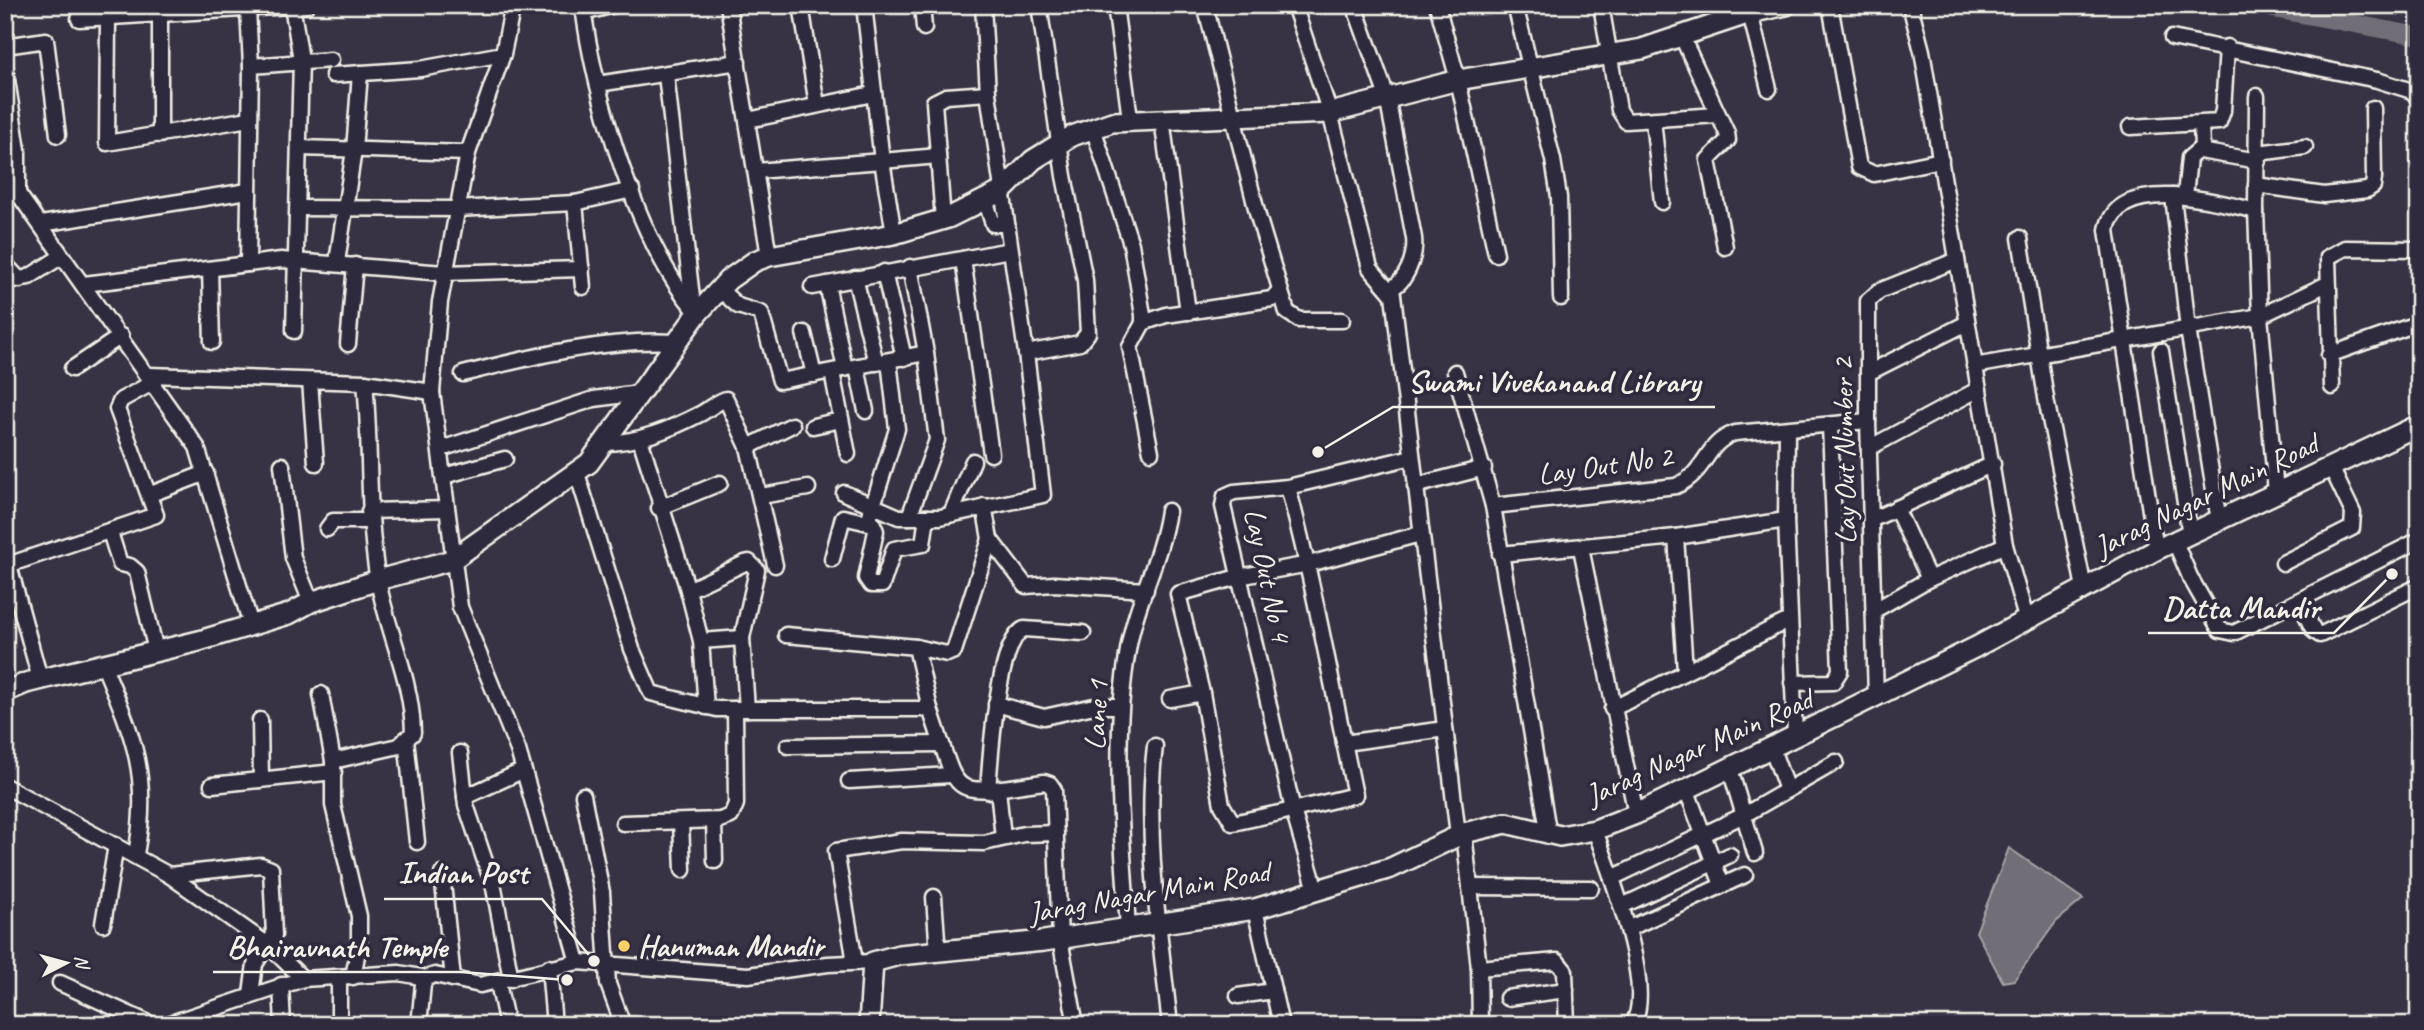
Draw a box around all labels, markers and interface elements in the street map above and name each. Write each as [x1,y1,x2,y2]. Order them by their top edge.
callout: Swami Vivekanand Library [1393,354,1715,407]
street label: Lay Out Number 2 [1823,355,1865,544]
text: Swami Vivekanand Library [1408,361,1703,402]
street label: Jarag Nagar Main Road [2086,423,2328,566]
street label: Lay Out No 2 [1535,436,1677,493]
street label: Lay Out No 4 [1235,505,1301,648]
callout: Datta Mandir [2148,580,2334,633]
text: Datta Mandir [2162,587,2323,628]
street label: Lane 1 [1075,678,1117,751]
street label: Jarag Nagar Main Road [1578,678,1822,815]
callout: Indian Post [384,846,542,899]
street label: Jarag Nagar Main Road [1024,851,1277,932]
text: Indian Post [398,852,531,893]
callout: Bhairavnath Temple [213,919,461,972]
text: Bhairavnath Temple [227,926,449,967]
place label: Hanuman Mandir [638,927,826,965]
north arrow [32,928,102,998]
marker: Hanuman Mandir [616,938,632,954]
text: N [69,954,95,972]

